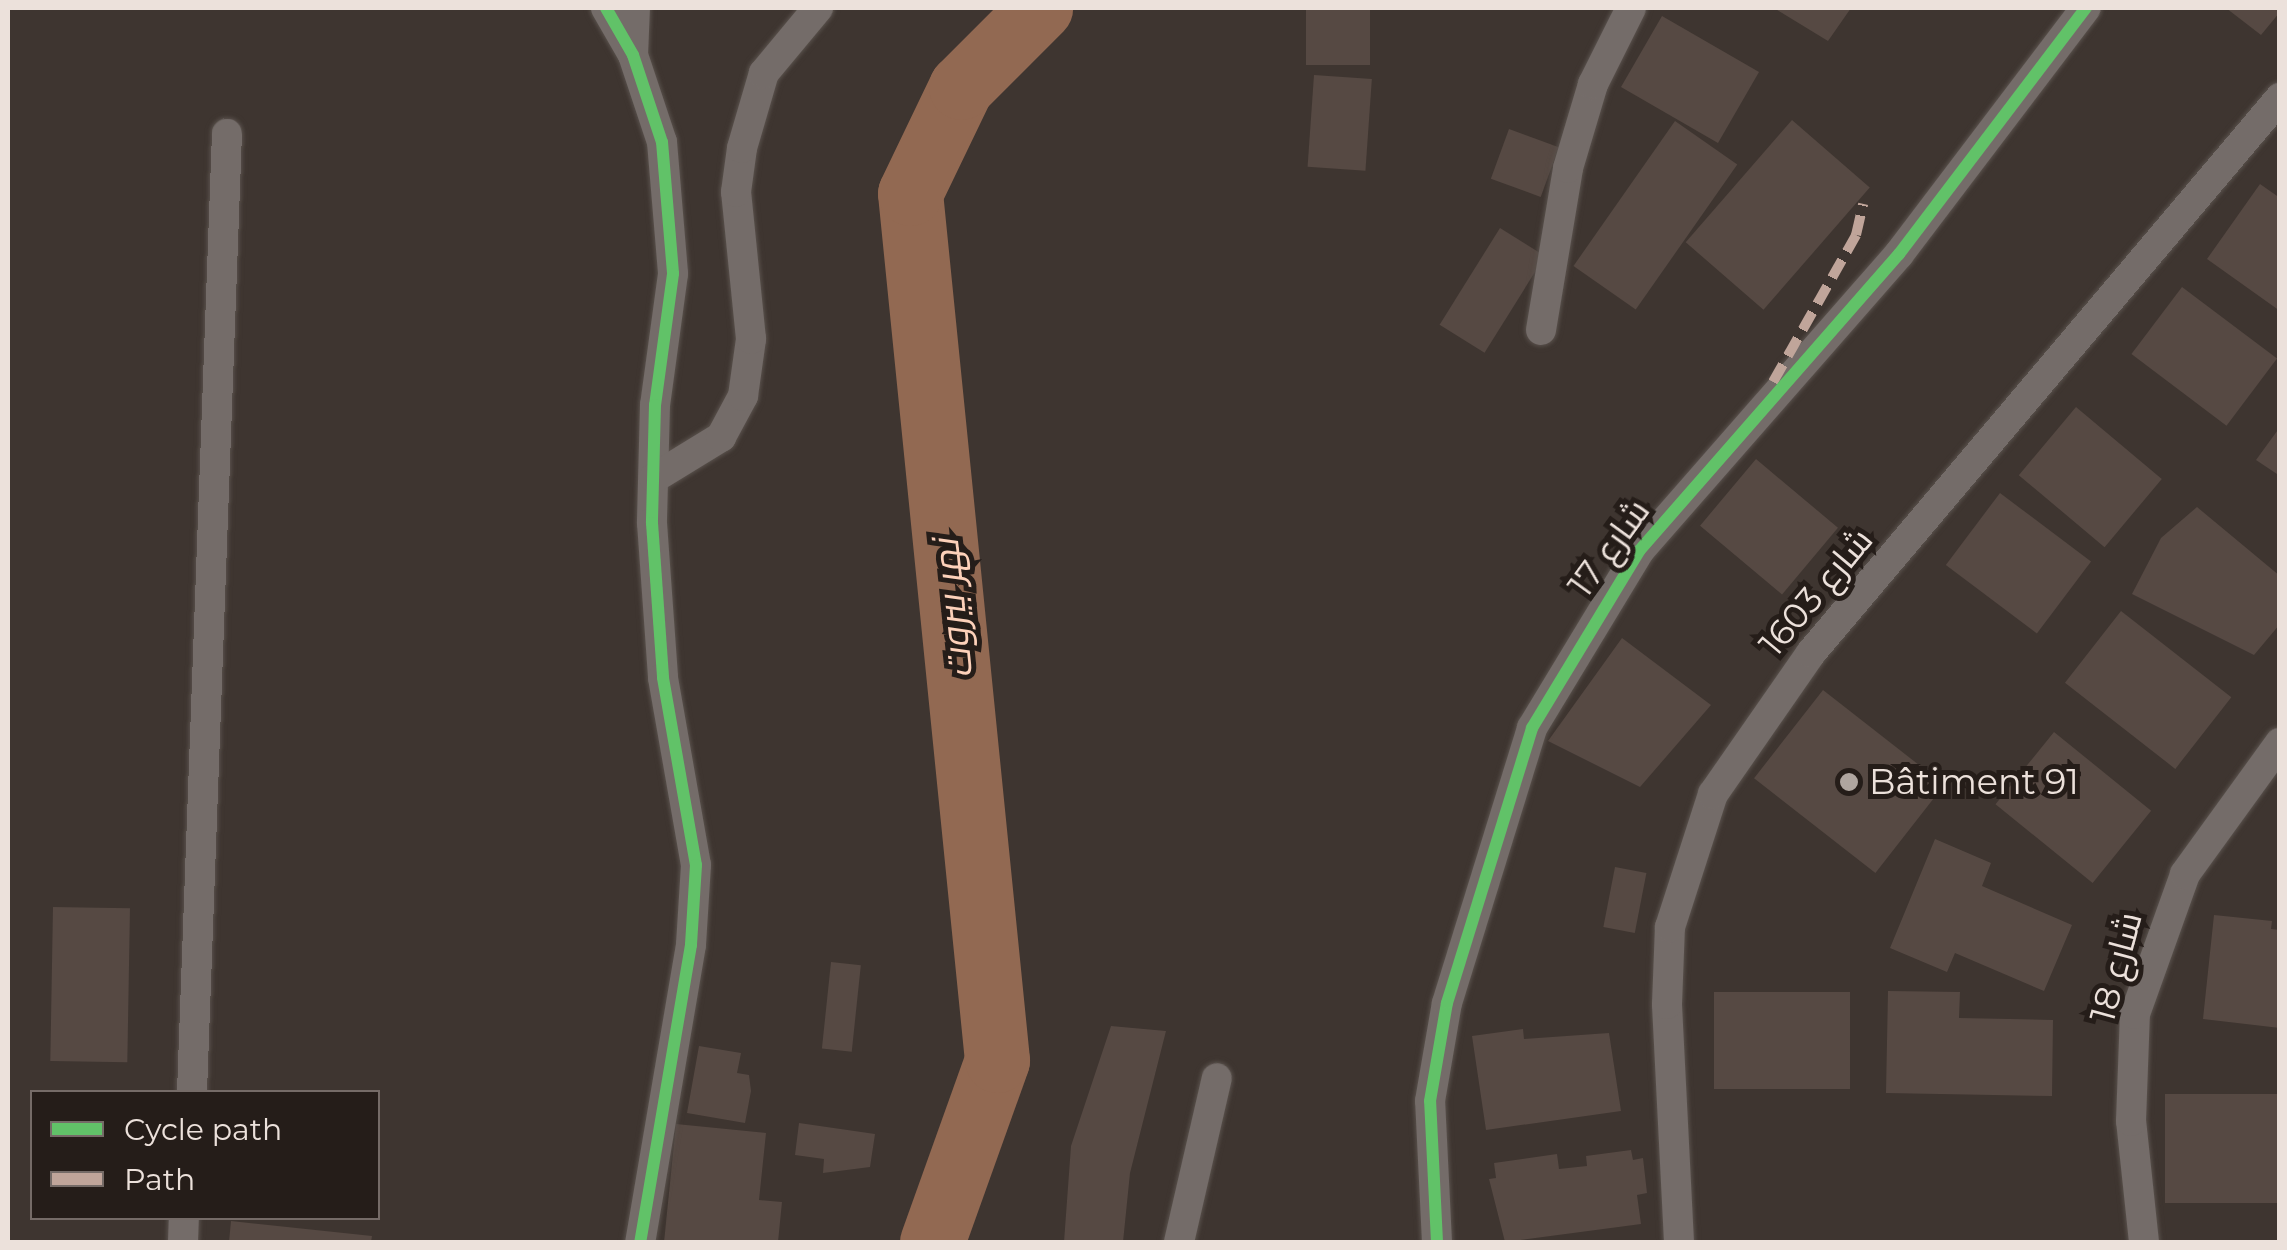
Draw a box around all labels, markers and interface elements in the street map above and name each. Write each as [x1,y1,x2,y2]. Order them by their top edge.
street label: شارع 17 [1560,491,1658,605]
street label: شارع 1603 [1751,520,1881,664]
water label: نهر بيروت [922,537,982,681]
place label: Bâtiment 91 [1869,761,2079,803]
marker: Bâtiment 91 [1838,771,1860,793]
street label: شارع 18 [2081,908,2151,1026]
legend [30,1090,380,1220]
text: Cycle path [124,1111,282,1148]
text: Path [124,1161,195,1198]

